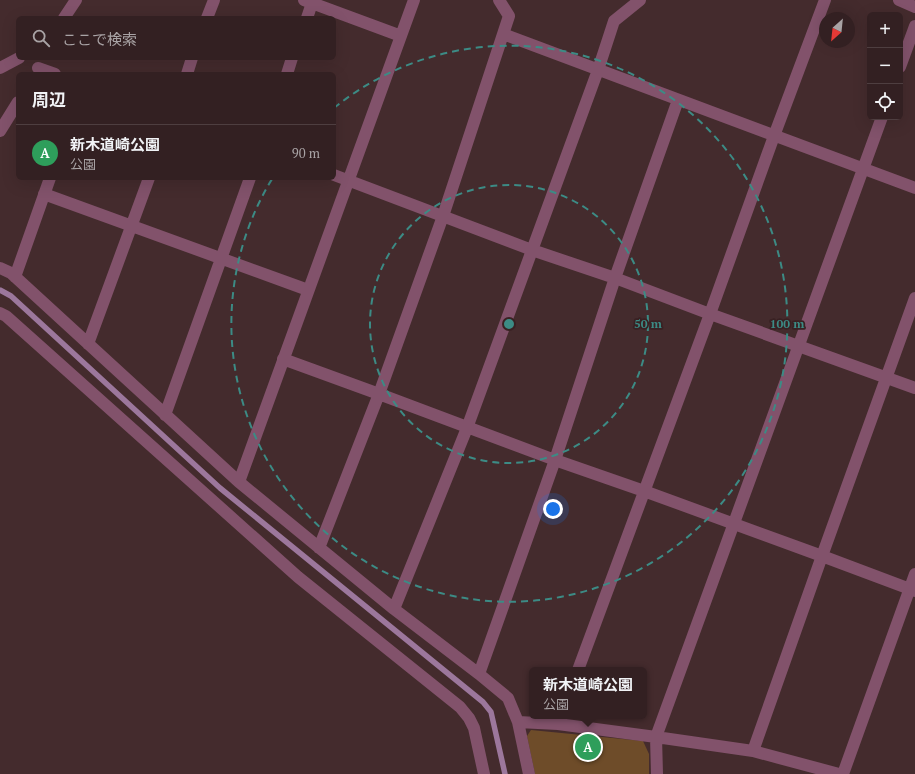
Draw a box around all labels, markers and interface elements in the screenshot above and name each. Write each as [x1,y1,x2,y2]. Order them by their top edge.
north arrow [819,12,855,48]
map controls [867,12,903,120]
button: + [867,12,903,48]
search box [16,16,336,60]
icon: search [30,27,52,49]
text: ここで検索 [62,29,137,49]
button: − [867,48,903,84]
button: locate [867,84,903,120]
text: 周辺 [32,88,66,111]
text: 新木道崎公園 [70,134,160,154]
text: A [40,144,50,162]
text: 90 m [292,144,320,162]
text: 公園 [70,155,96,173]
text: 50 m [634,316,662,331]
text: 100 m [770,316,804,331]
centre of rings [502,317,516,331]
your location [543,499,563,519]
popup [529,667,647,719]
text: 新木道崎公園 [543,674,633,694]
text: 公園 [543,695,569,713]
pin: A [575,732,601,762]

